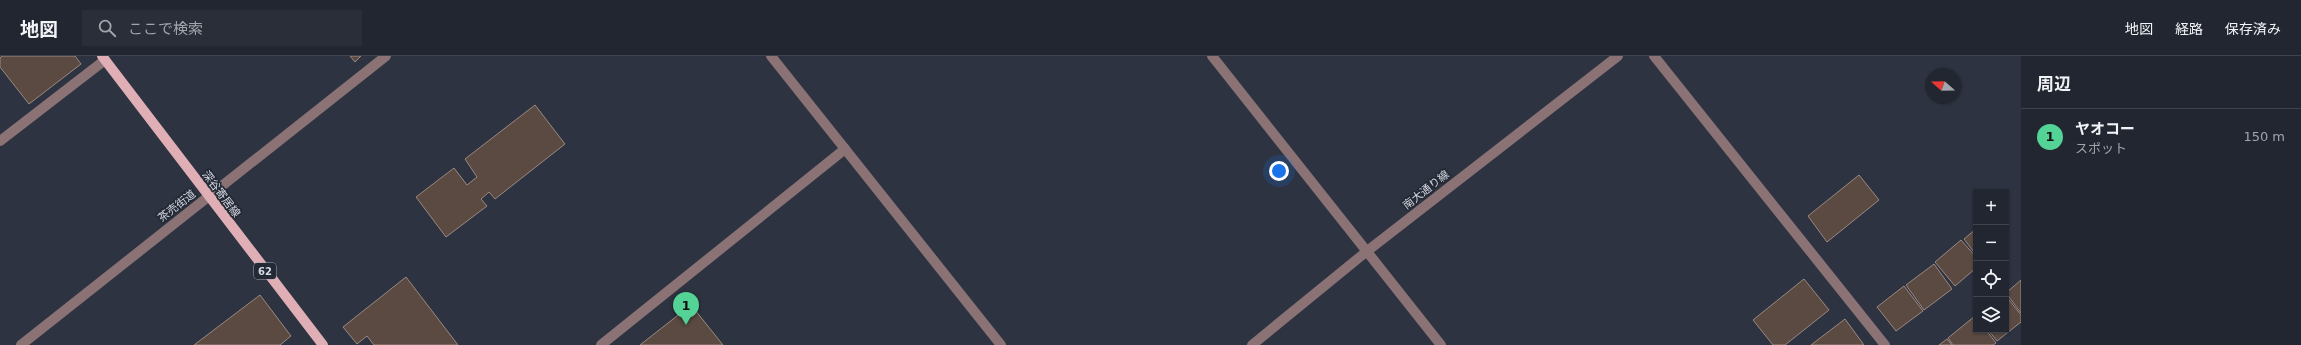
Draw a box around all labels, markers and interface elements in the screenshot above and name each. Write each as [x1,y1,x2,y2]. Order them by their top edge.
search box [82,10,362,46]
icon: search [96,17,118,39]
text: 地図 [20,18,58,40]
text: ここで検索 [128,20,203,38]
text: 地図 [2125,21,2153,37]
text: 経路 [2175,21,2203,37]
text: 保存済み [2225,21,2281,37]
north arrow [1925,68,1961,104]
text: 周辺 [2037,74,2071,94]
text: ヤオコー [2075,120,2135,138]
text: 1 [2045,129,2055,144]
text: 150 m [2243,129,2285,144]
text: スポット [2075,141,2127,156]
your location [1269,161,1289,181]
street label: 深谷寄居線 [199,168,243,220]
street label: 南大通り線 [1400,168,1452,212]
street label: 茶売街道 [156,187,198,225]
map controls [1973,189,2009,333]
button: + [1973,189,2009,225]
button: − [1973,225,2009,261]
button: locate [1973,261,2009,297]
road number: 62 [254,263,276,279]
pin: 1 [673,292,699,325]
button: layers [1973,297,2009,333]

